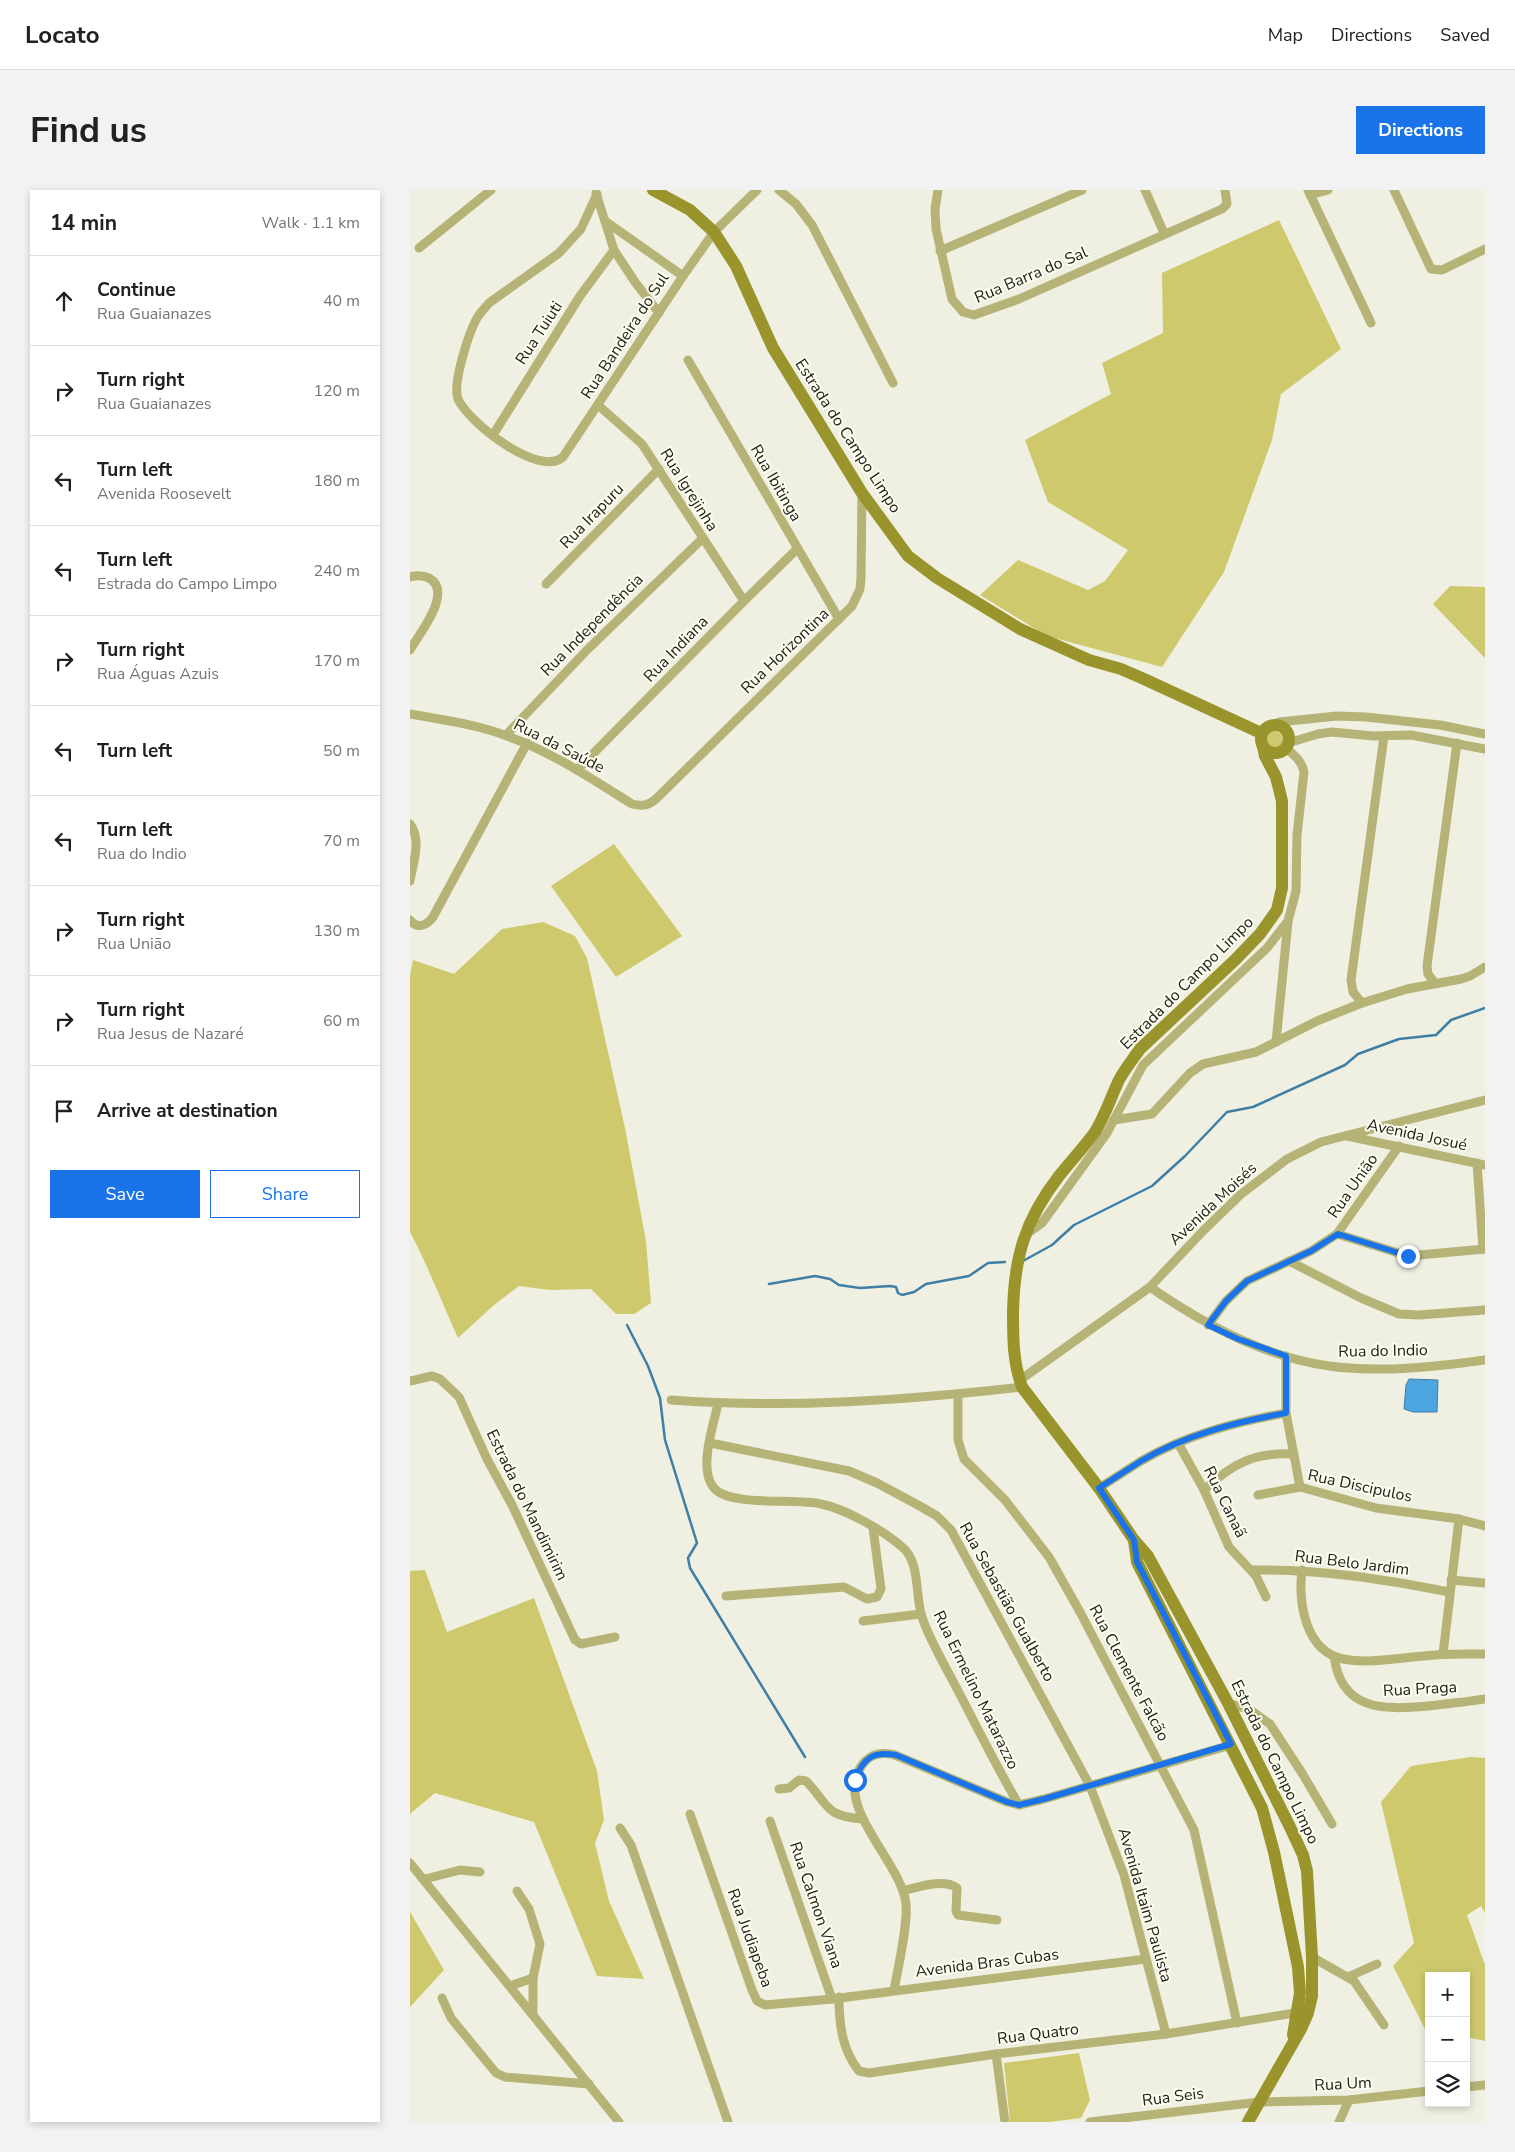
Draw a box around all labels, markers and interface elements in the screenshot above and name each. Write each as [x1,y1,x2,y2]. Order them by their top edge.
text: Locato [25,19,100,51]
text: Map [1268,23,1303,47]
text: Directions [1331,23,1412,47]
text: Saved [1440,23,1490,47]
button: Directions [1356,106,1485,154]
text: Find us [30,107,147,154]
text: 14 min [50,209,117,237]
text: Walk · 1.1 km [262,212,360,234]
street label: Rua Barra do Sal [971,241,1091,309]
street label: Rua Bandeira do Sul [576,268,674,403]
text: Continue [97,277,176,303]
icon: ahead [50,287,78,315]
text: 40 m [323,290,360,312]
street label: Rua Tuiuti [510,297,568,369]
text: Rua Guaianazes [97,303,212,325]
street label: Estrada do Campo Limpo [790,354,906,518]
text: Turn right [97,367,184,393]
icon: right [50,377,78,405]
text: 120 m [313,380,360,402]
text: Rua Guaianazes [97,393,212,415]
street label: Rua Ibitinga [745,440,807,526]
street label: Rua Igrejinha [655,444,723,536]
text: Turn left [97,457,172,483]
icon: left [50,467,78,495]
text: 180 m [313,470,360,492]
street label: Rua Irapuru [555,478,629,554]
text: Avenida Roosevelt [97,483,231,505]
text: Turn left [97,547,172,573]
icon: left [50,557,78,585]
text: 240 m [313,560,360,582]
street label: Rua Independência [536,569,648,681]
text: Estrada do Campo Limpo [97,573,277,595]
street label: Rua Horizontina [736,603,834,699]
street label: Rua Indiana [639,611,713,687]
text: Turn right [97,637,184,663]
icon: right [50,647,78,675]
text: 170 m [313,650,360,672]
text: Rua Águas Azuis [97,663,219,685]
street label: Rua da Saúde [510,714,608,778]
icon: left [50,737,78,765]
text: Turn left [97,738,172,764]
text: 50 m [323,740,360,762]
text: Turn left [97,817,172,843]
icon: left [50,827,78,855]
text: 70 m [323,830,360,852]
text: Rua do Indio [97,843,187,865]
text: Turn right [97,907,184,933]
street label: Estrada do Campo Limpo [1116,911,1259,1054]
icon: right [50,917,78,945]
text: 130 m [313,920,360,942]
text: Rua União [97,933,171,955]
text: Turn right [97,997,184,1023]
icon: right [50,1007,78,1035]
text: 60 m [323,1010,360,1032]
text: Rua Jesus de Nazaré [97,1023,244,1045]
icon: arrive [50,1097,78,1125]
text: Arrive at destination [97,1098,278,1124]
street label: Avenida Josué [1365,1114,1469,1156]
street label: Rua União [1323,1149,1383,1223]
street label: Avenida Moisés [1164,1157,1262,1251]
button: Save [50,1170,200,1218]
button: Share [210,1170,360,1218]
route end [1397,1245,1420,1268]
street label: Rua do Indio [1338,1339,1428,1363]
street label: Estrada do Mandimirim [481,1426,573,1584]
street label: Rua Canaã [1198,1462,1252,1542]
street label: Rua Discipulos [1306,1464,1414,1508]
street label: Rua Sebastião Gualberto [954,1518,1060,1686]
street label: Rua Belo Jardim [1293,1545,1411,1581]
street label: Rua Clemente Falcão [1084,1601,1174,1745]
street label: Rua Ermelino Matarazzo [928,1607,1024,1773]
street label: Estrada do Campo Limpo [1226,1676,1324,1848]
street label: Rua Praga [1382,1676,1458,1702]
route start [844,1769,867,1792]
street label: Avenida Itaim Paulista [1112,1825,1178,1985]
street label: Rua Calmon Viana [784,1839,848,1971]
street label: Rua Judiapeba [722,1886,778,1990]
street label: Avenida Bras Cubas [914,1943,1060,1983]
map controls [1425,1972,1470,2107]
button: + [1425,1972,1470,2017]
button: − [1425,2017,1470,2062]
street label: Rua Quatro [996,2018,1080,2050]
button: layers [1425,2062,1470,2107]
street label: Rua Um [1314,2072,1372,2096]
street label: Rua Seis [1141,2082,1205,2112]

